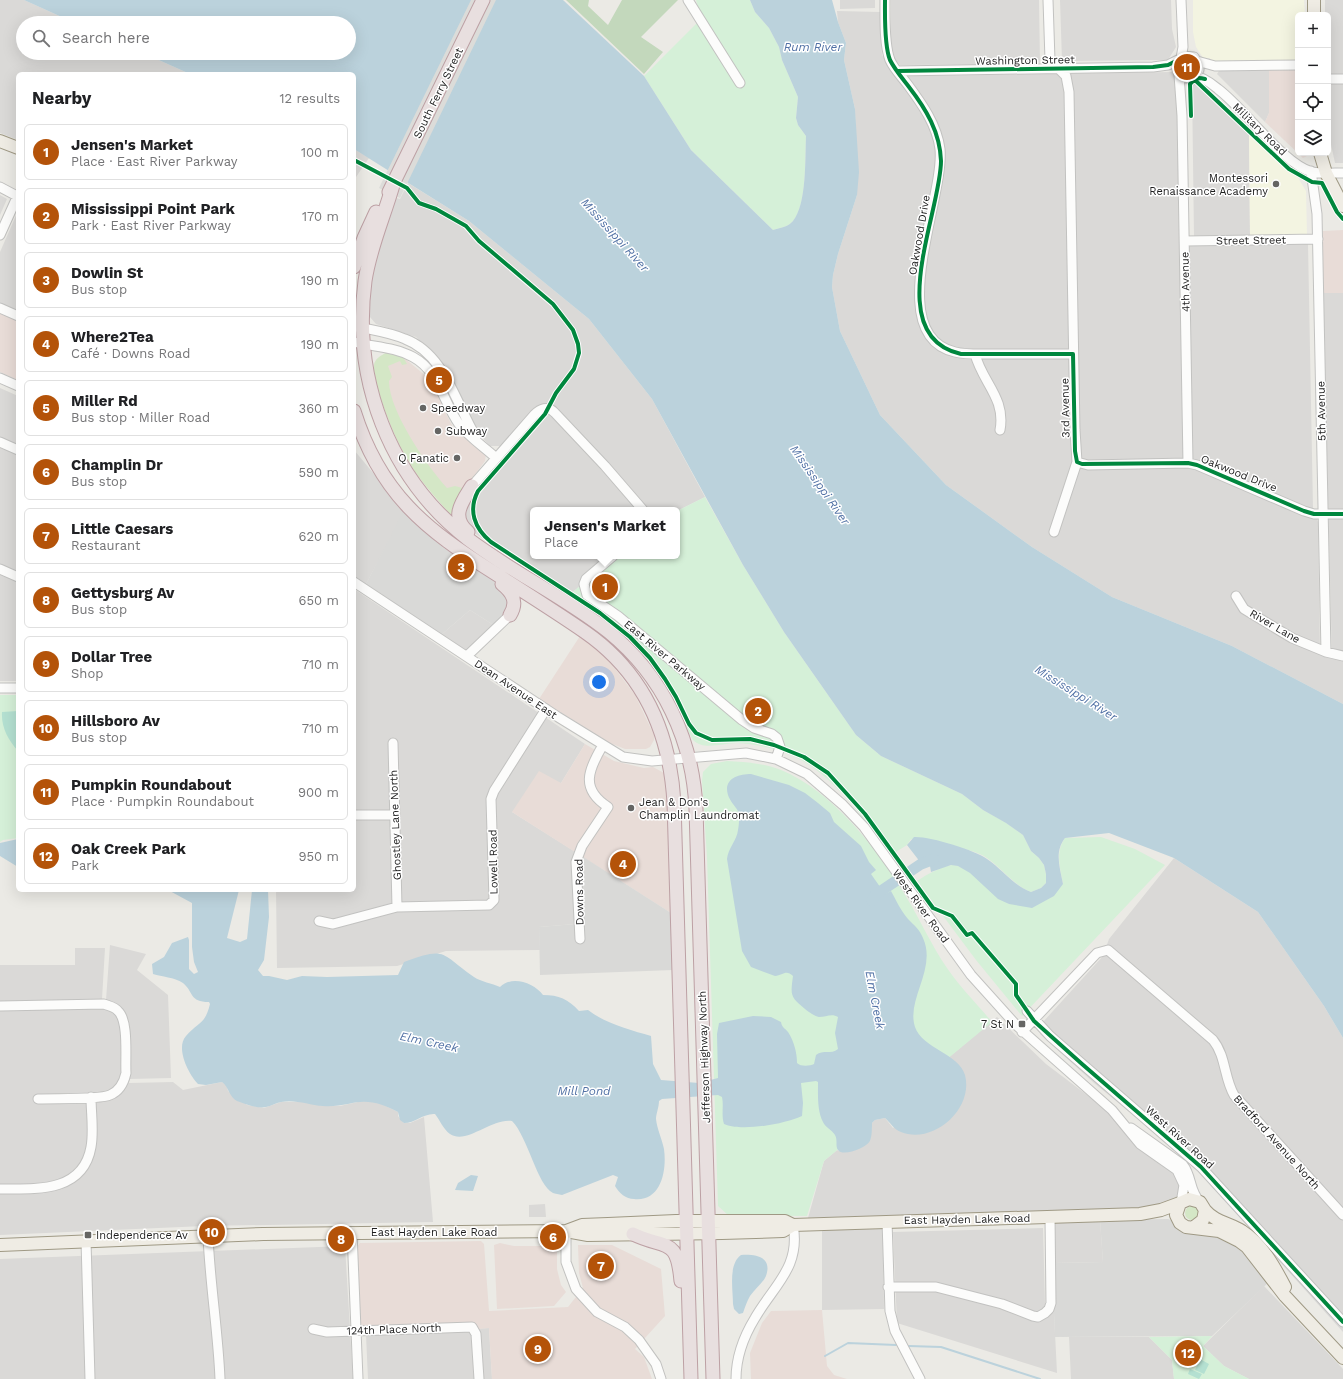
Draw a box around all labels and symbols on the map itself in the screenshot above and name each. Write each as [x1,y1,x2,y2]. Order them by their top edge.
water label: Rum River [784,40,843,54]
street label: South Ferry Street [411,45,466,141]
pin: 11 [1174,52,1200,82]
street label: Washington Street [975,53,1075,68]
street label: Military Road [1230,100,1289,158]
place label: Montessori Renaissance Academy [1149,172,1268,198]
marker: Montessori Renaissance Academy [1271,179,1281,189]
street label: Oakwood Drive [906,194,933,276]
water label: Mississippi River [578,195,653,276]
street label: Street Street [1216,233,1286,248]
street label: 4th Avenue [1178,252,1193,312]
pin: 5 [426,365,452,395]
street label: 3rd Avenue [1058,378,1073,438]
street label: 5th Avenue [1314,381,1329,441]
place label: Speedway [431,402,485,415]
marker: Speedway [418,403,428,413]
place label: Subway [446,425,487,438]
marker: Subway [433,426,443,436]
water label: Mississippi River [787,442,854,529]
place label: Q Fanatic [398,452,449,465]
street label: Oakwood Drive [1199,452,1279,495]
marker: Q Fanatic [452,453,462,463]
pin: 3 [448,552,474,582]
pin: 1 [592,572,618,602]
street label: River Lane [1247,607,1302,646]
street label: East River Parkway [621,618,708,693]
street label: Dean Avenue East [472,657,560,722]
water label: Mississippi River [1032,662,1121,725]
your location [589,672,609,692]
pin: 2 [745,696,771,726]
street label: Ghostley Lane North [387,770,404,880]
place label: Jean & Don's Champlin Laundromat [639,796,760,822]
marker: Jean & Don's Champlin Laundromat [626,803,636,813]
street label: Lowell Road [486,829,501,895]
pin: 4 [610,849,636,879]
street label: Downs Road [572,859,587,925]
street label: West River Road [890,867,952,946]
water label: Elm Creek [862,970,888,1031]
street label: Jefferson Highway North [696,991,713,1123]
place label: 7 St N [981,1018,1014,1031]
marker: 7 St N [1017,1019,1027,1029]
water label: Elm Creek [399,1029,460,1055]
water label: Mill Pond [558,1084,611,1098]
street label: Bradford Avenue North [1231,1092,1323,1192]
street label: West River Road [1143,1103,1217,1172]
street label: East Hayden Lake Road [904,1212,1030,1227]
pin: 10 [199,1217,225,1247]
pin: 6 [540,1222,566,1252]
pin: 8 [328,1224,354,1254]
street label: East Hayden Lake Road [371,1226,497,1239]
place label: Independence Av [96,1229,188,1242]
marker: Independence Av [83,1230,93,1240]
pin: 7 [588,1251,614,1281]
street label: 124th Place North [346,1321,442,1338]
pin: 9 [525,1334,551,1364]
pin: 12 [1175,1338,1201,1368]

